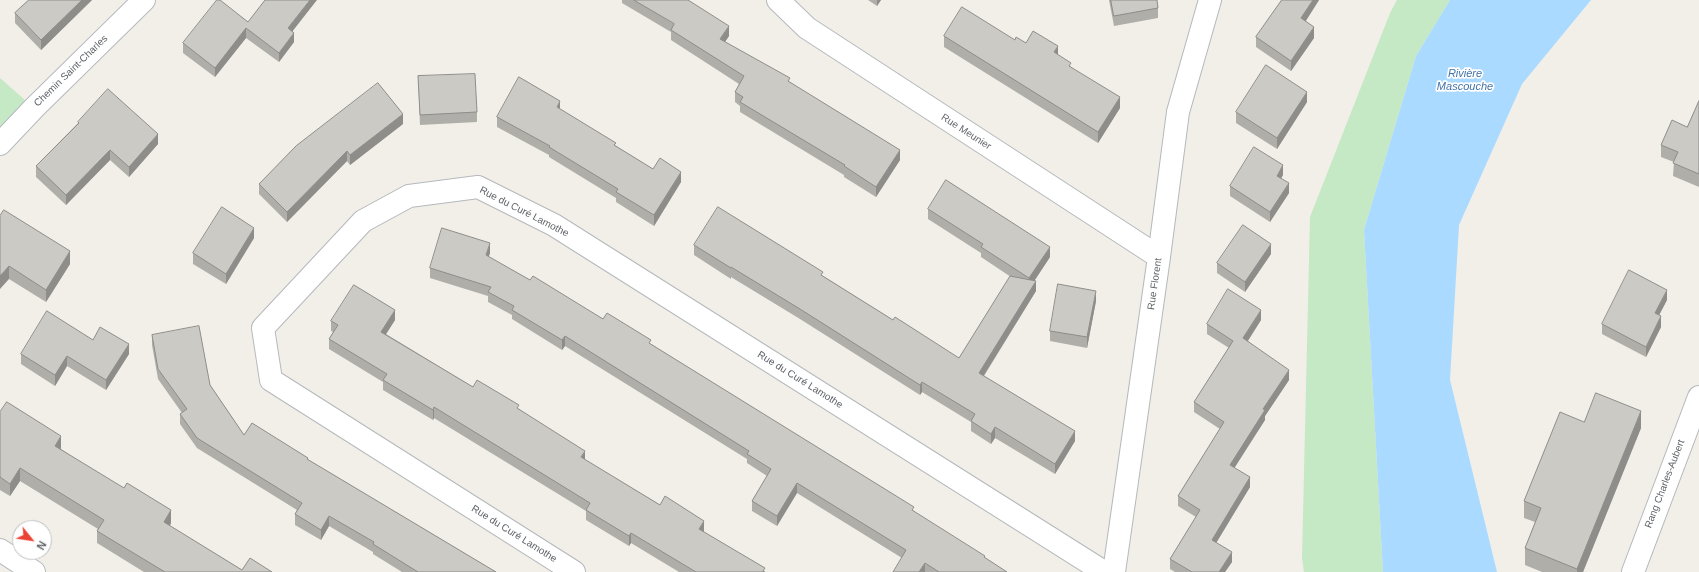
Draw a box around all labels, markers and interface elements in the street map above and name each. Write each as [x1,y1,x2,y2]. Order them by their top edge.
street label: Chemin Saint-Charles [32,33,110,109]
water label: Rivière Mascouche [1437,67,1493,93]
street label: Rue Meunier [939,111,993,153]
street label: Rue du Curé Lamothe [477,184,571,240]
street label: Rue Florent [1145,257,1165,311]
street label: Rue du Curé Lamothe [755,349,845,411]
street label: Rang Charles-Aubert [1643,438,1687,530]
street label: Rue du Curé Lamothe [469,503,559,565]
north arrow [12,520,52,560]
text: N [34,539,49,552]

